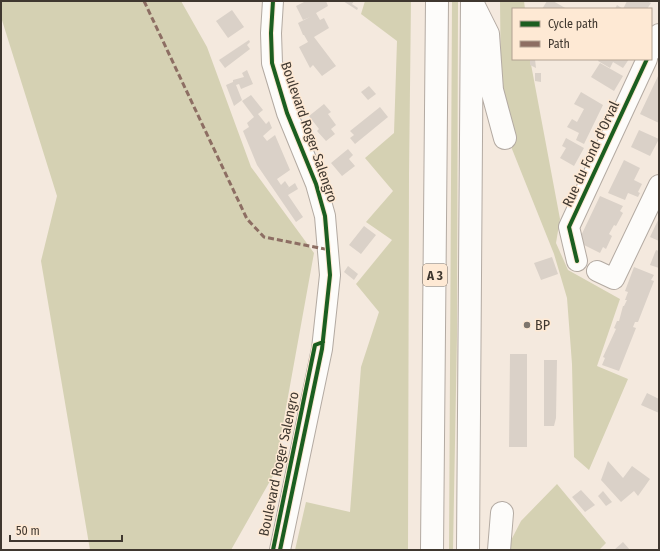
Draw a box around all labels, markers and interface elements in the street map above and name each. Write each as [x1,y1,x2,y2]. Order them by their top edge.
legend [512,8,652,60]
text: Cycle path [548,17,598,31]
text: Path [548,37,570,51]
street label: Boulevard Roger Salengro [277,60,341,204]
street label: Rue du Fond d'Orval [559,98,623,210]
road number: A 3 [423,264,447,286]
place label: BP [535,317,550,334]
marker: BP [522,320,532,330]
street label: Boulevard Roger Salengro [255,390,303,538]
scale bar [10,517,122,543]
text: 50 m [16,524,40,538]

